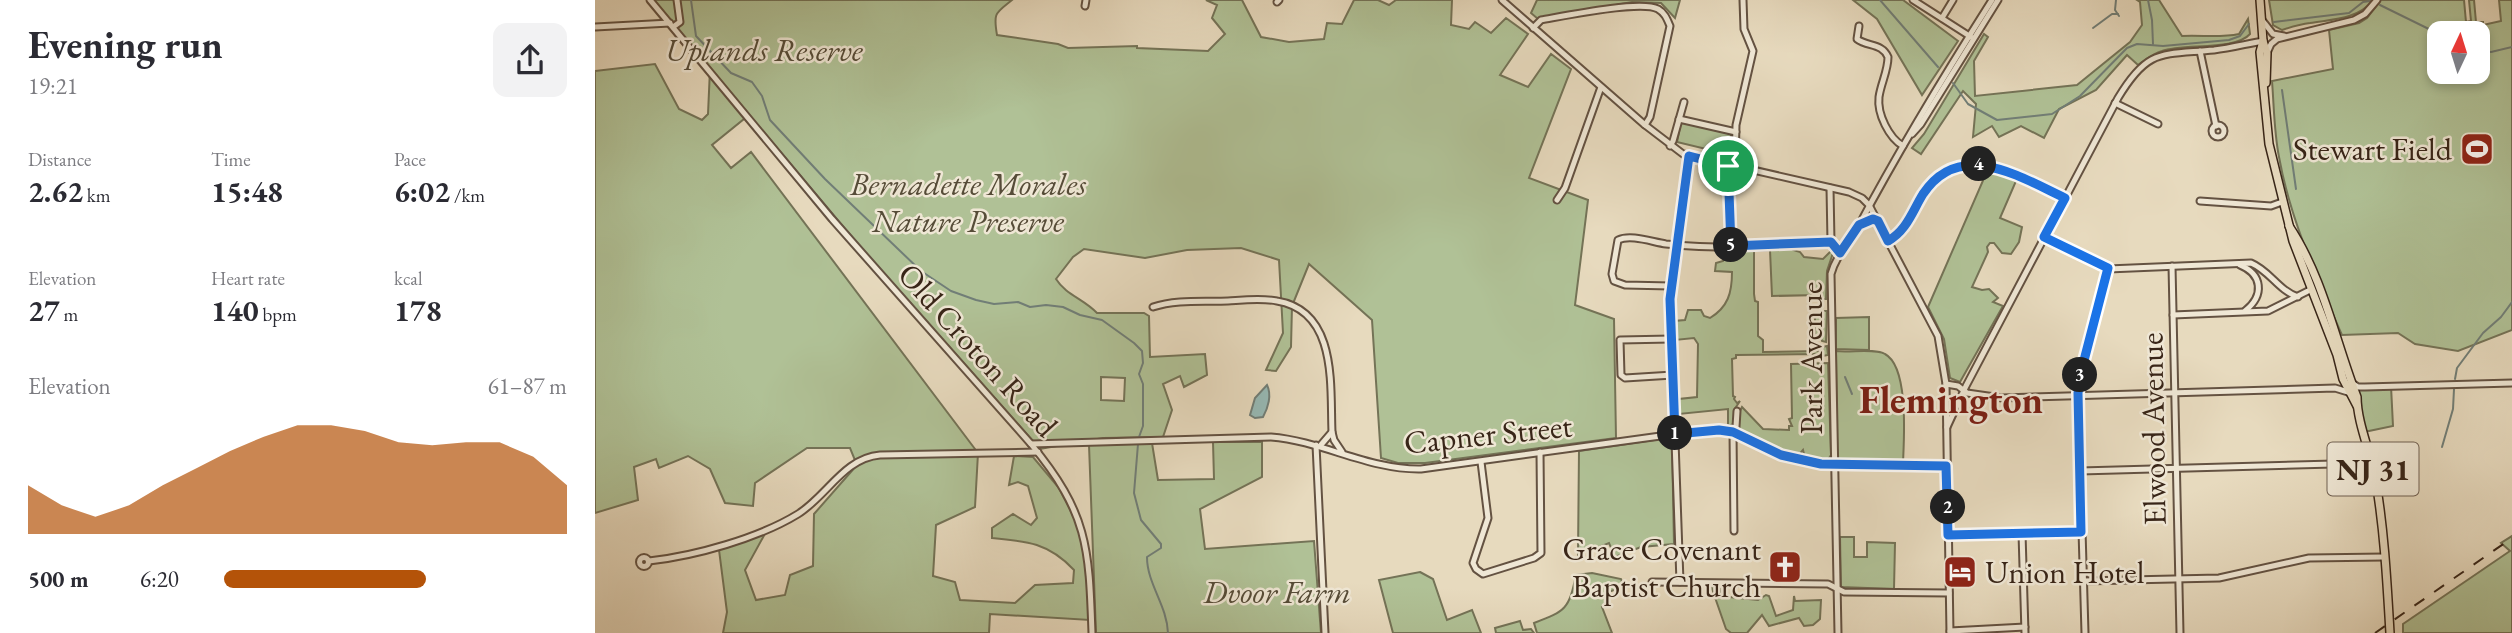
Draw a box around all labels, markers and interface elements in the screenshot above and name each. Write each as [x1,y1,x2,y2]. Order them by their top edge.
text: Evening run [28,20,223,69]
north arrow [2427,21,2490,84]
map controls [2427,21,2490,84]
button: share [493,23,567,97]
park label: Uplands Reserve [665,29,864,71]
text: 19:21 [28,71,78,101]
place label: Stewart Field [2293,128,2453,170]
sports icon: Stewart Field [2458,130,2496,168]
pin [1698,136,1758,196]
pin: 4 [1961,146,1997,182]
text: Distance [28,147,91,172]
text: Time [211,147,251,172]
text: Pace [394,147,426,172]
icon: arrive [1709,147,1747,185]
text: 4 [1973,151,1984,176]
park label: Bernadette Morales Nature Preserve [849,163,1086,242]
text: 2.62 [28,172,83,211]
text: 15:48 [211,172,283,211]
text: 6:02 [394,172,450,211]
text: km [83,183,111,208]
text: /km [450,183,485,208]
pin: 5 [1713,228,1749,262]
text: 5 [1725,232,1736,257]
street label: Old Croton Road [889,254,1068,446]
text: Elevation [28,266,96,291]
text: Heart rate [211,266,285,291]
text: kcal [394,266,423,291]
street label: Park Avenue [1790,282,1832,434]
text: 27 [28,291,60,330]
text: 140 [211,291,259,330]
text: 178 [394,291,442,330]
text: m [60,302,78,327]
text: bpm [259,302,297,327]
street label: Elwood Avenue [2130,332,2176,526]
pin: 3 [2063,358,2097,392]
text: 3 [2074,362,2085,387]
text: Elevation [28,371,111,401]
text: 61–87 m [488,371,567,401]
district label: Flemington [1859,375,2043,424]
street label: Capner Street [1402,404,1574,464]
pin: 1 [1657,416,1693,450]
text: 1 [1669,420,1680,445]
road number: NJ 31 [2327,442,2419,496]
pin: 2 [1931,490,1965,524]
text: 2 [1942,494,1953,519]
place label: Grace Covenant Baptist Church [1563,528,1761,607]
church icon: Grace Covenant Baptist Church [1766,548,1804,586]
place label: Union Hotel [1985,551,2145,593]
hotel icon: Union Hotel [1941,553,1979,591]
text: 500 m [28,564,89,594]
text: 6:20 [140,564,179,594]
park label: Dvoor Farm [1202,571,1351,613]

